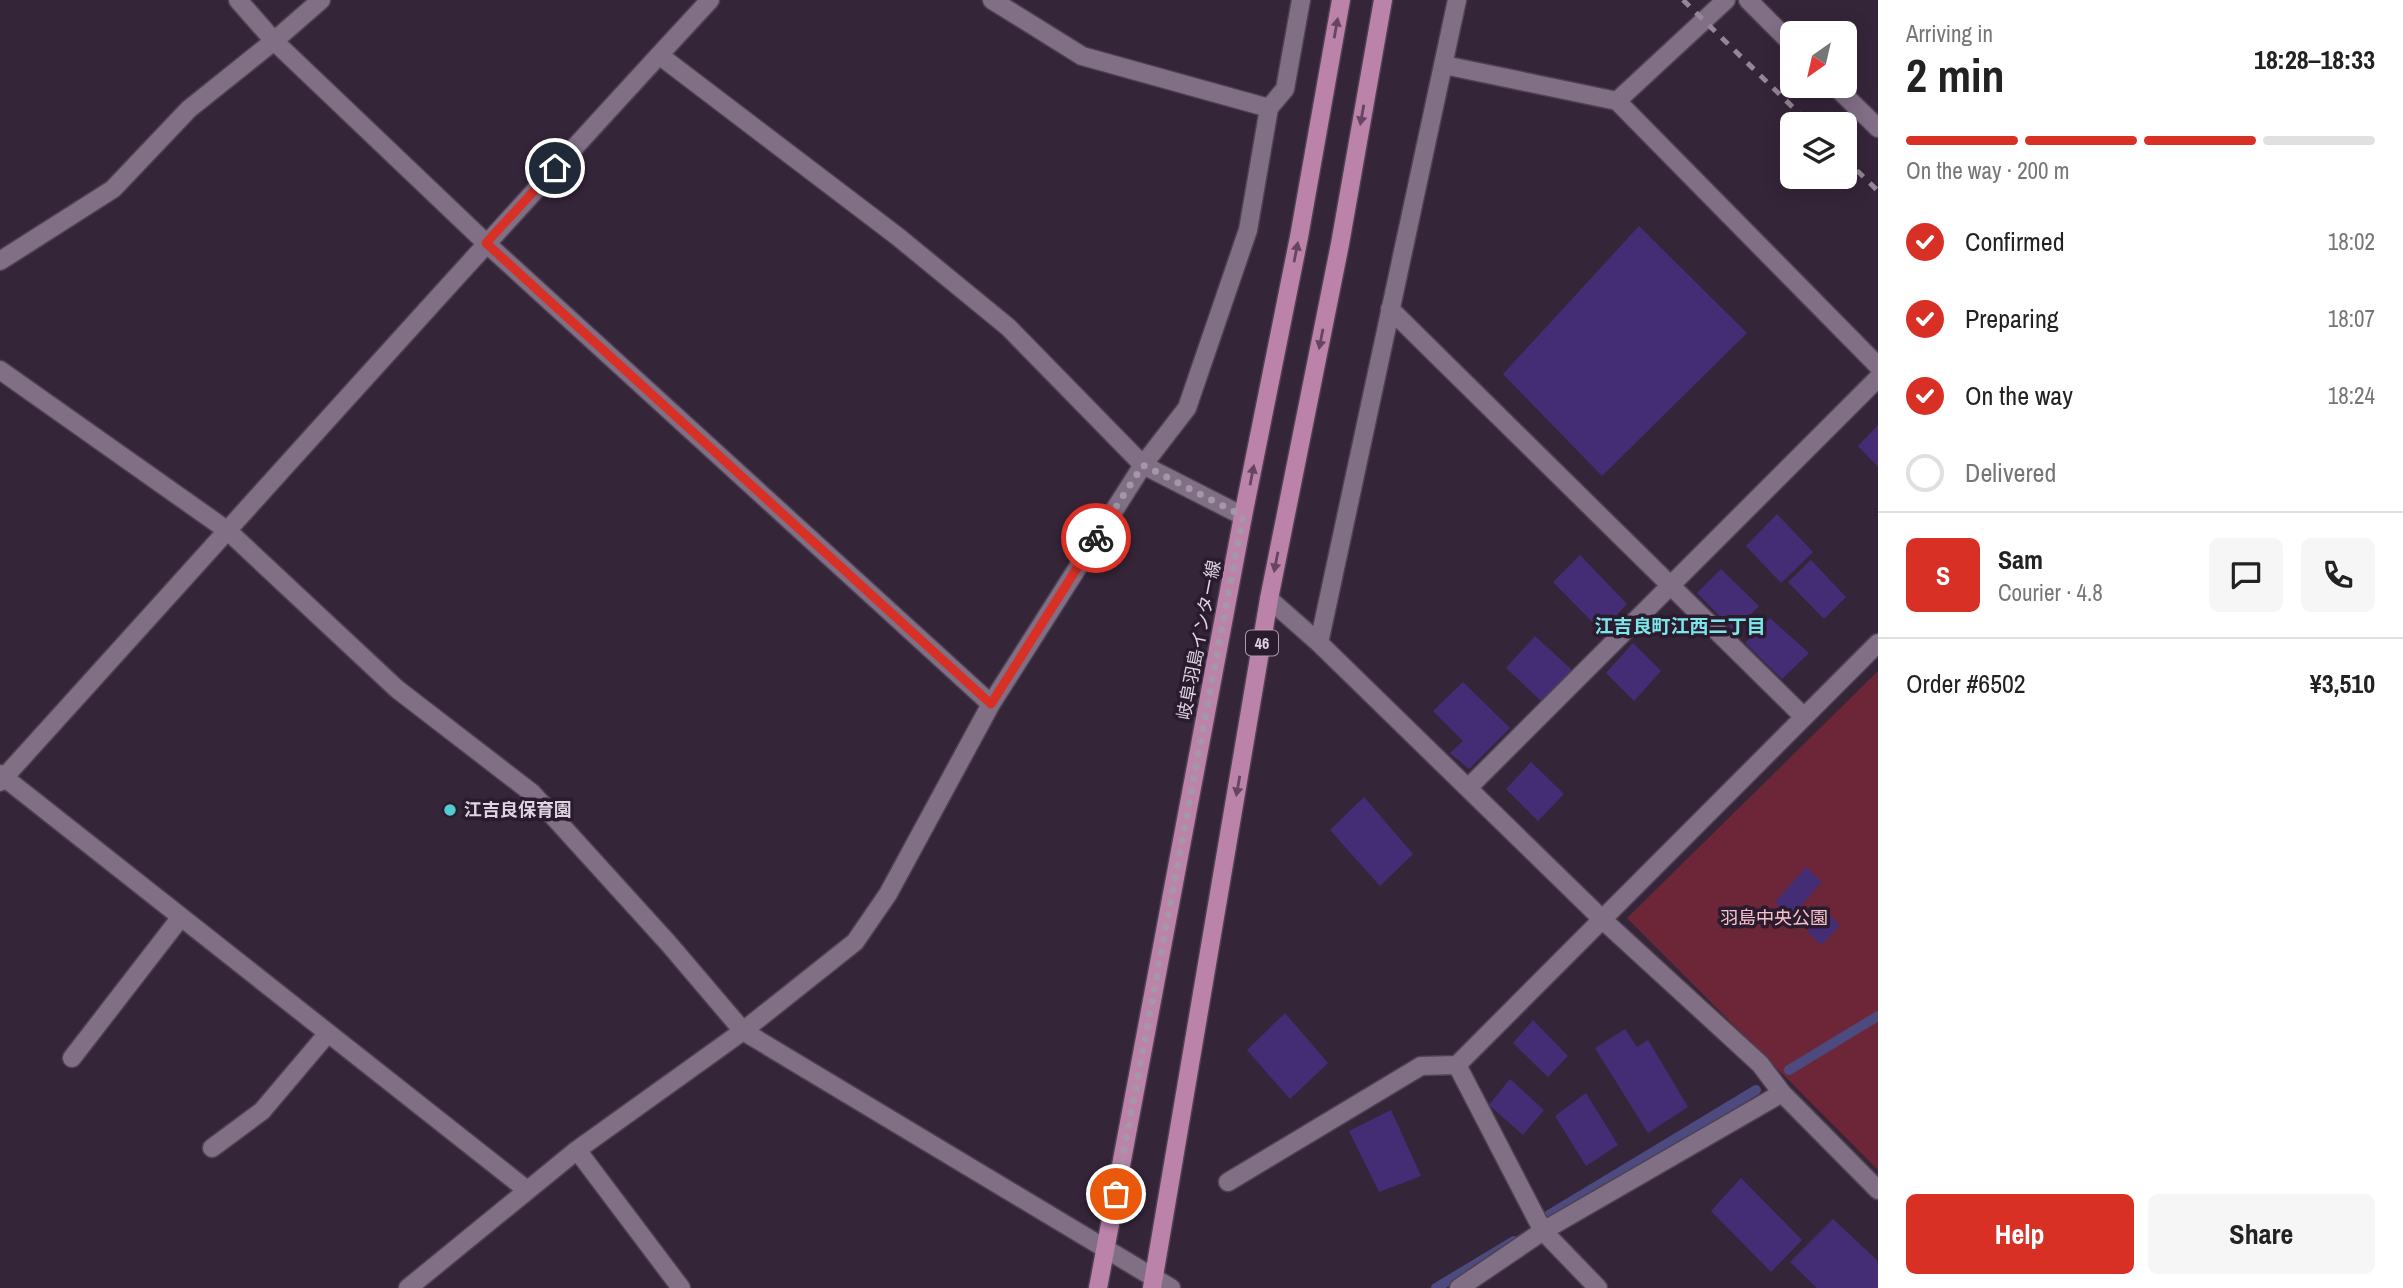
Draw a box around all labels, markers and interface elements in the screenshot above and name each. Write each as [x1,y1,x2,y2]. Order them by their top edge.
one-way arrow [1331,16,1342,38]
text: Arriving in [1906,18,1993,49]
north arrow [1780,21,1857,98]
map controls [1780,21,1857,189]
text: 18:28–18:33 [2254,42,2375,77]
text: 2 min [1906,44,2005,106]
one-way arrow [1357,105,1368,127]
button: layers [1780,112,1857,189]
pin [525,138,585,198]
icon: home [536,149,574,187]
text: On the way · 200 m [1906,155,2070,186]
icon: check [1906,223,1944,261]
text: Confirmed [1965,224,2065,259]
text: 18:02 [2328,226,2375,257]
one-way arrow [1291,241,1302,263]
icon: check [1906,300,1944,338]
text: Preparing [1965,301,2059,336]
text: 18:07 [2328,303,2375,334]
one-way arrow [1315,328,1326,350]
icon: check [1906,377,1944,415]
text: On the way [1965,378,2073,413]
text: 18:24 [2328,380,2375,411]
text: Delivered [1965,455,2056,490]
one-way arrow [1246,464,1257,486]
courier [1061,503,1131,573]
icon: bike [1077,519,1115,557]
button: chat [2209,538,2283,612]
button: phone [2301,538,2375,612]
text: Sam [1998,542,2043,577]
one-way arrow [1271,551,1282,573]
street label: 岐阜羽島インター線 [1171,558,1226,722]
text: S [1936,558,1950,593]
text: Courier · 4.8 [1998,577,2103,608]
district label: 江吉良町江西二丁目 [1594,613,1766,639]
road number: 46 [1246,630,1278,656]
text: Order #6502 [1906,666,2026,701]
text: ¥3,510 [2310,666,2375,701]
one-way arrow [1232,775,1243,797]
place label: 江吉良保育園 [464,797,572,822]
marker: 江吉良保育園 [442,802,458,818]
park label: 羽島中央公園 [1720,905,1828,930]
pin [1086,1164,1146,1224]
icon: bag [1097,1175,1135,1213]
button: Help [1906,1194,2134,1274]
button: Share [2148,1194,2375,1274]

